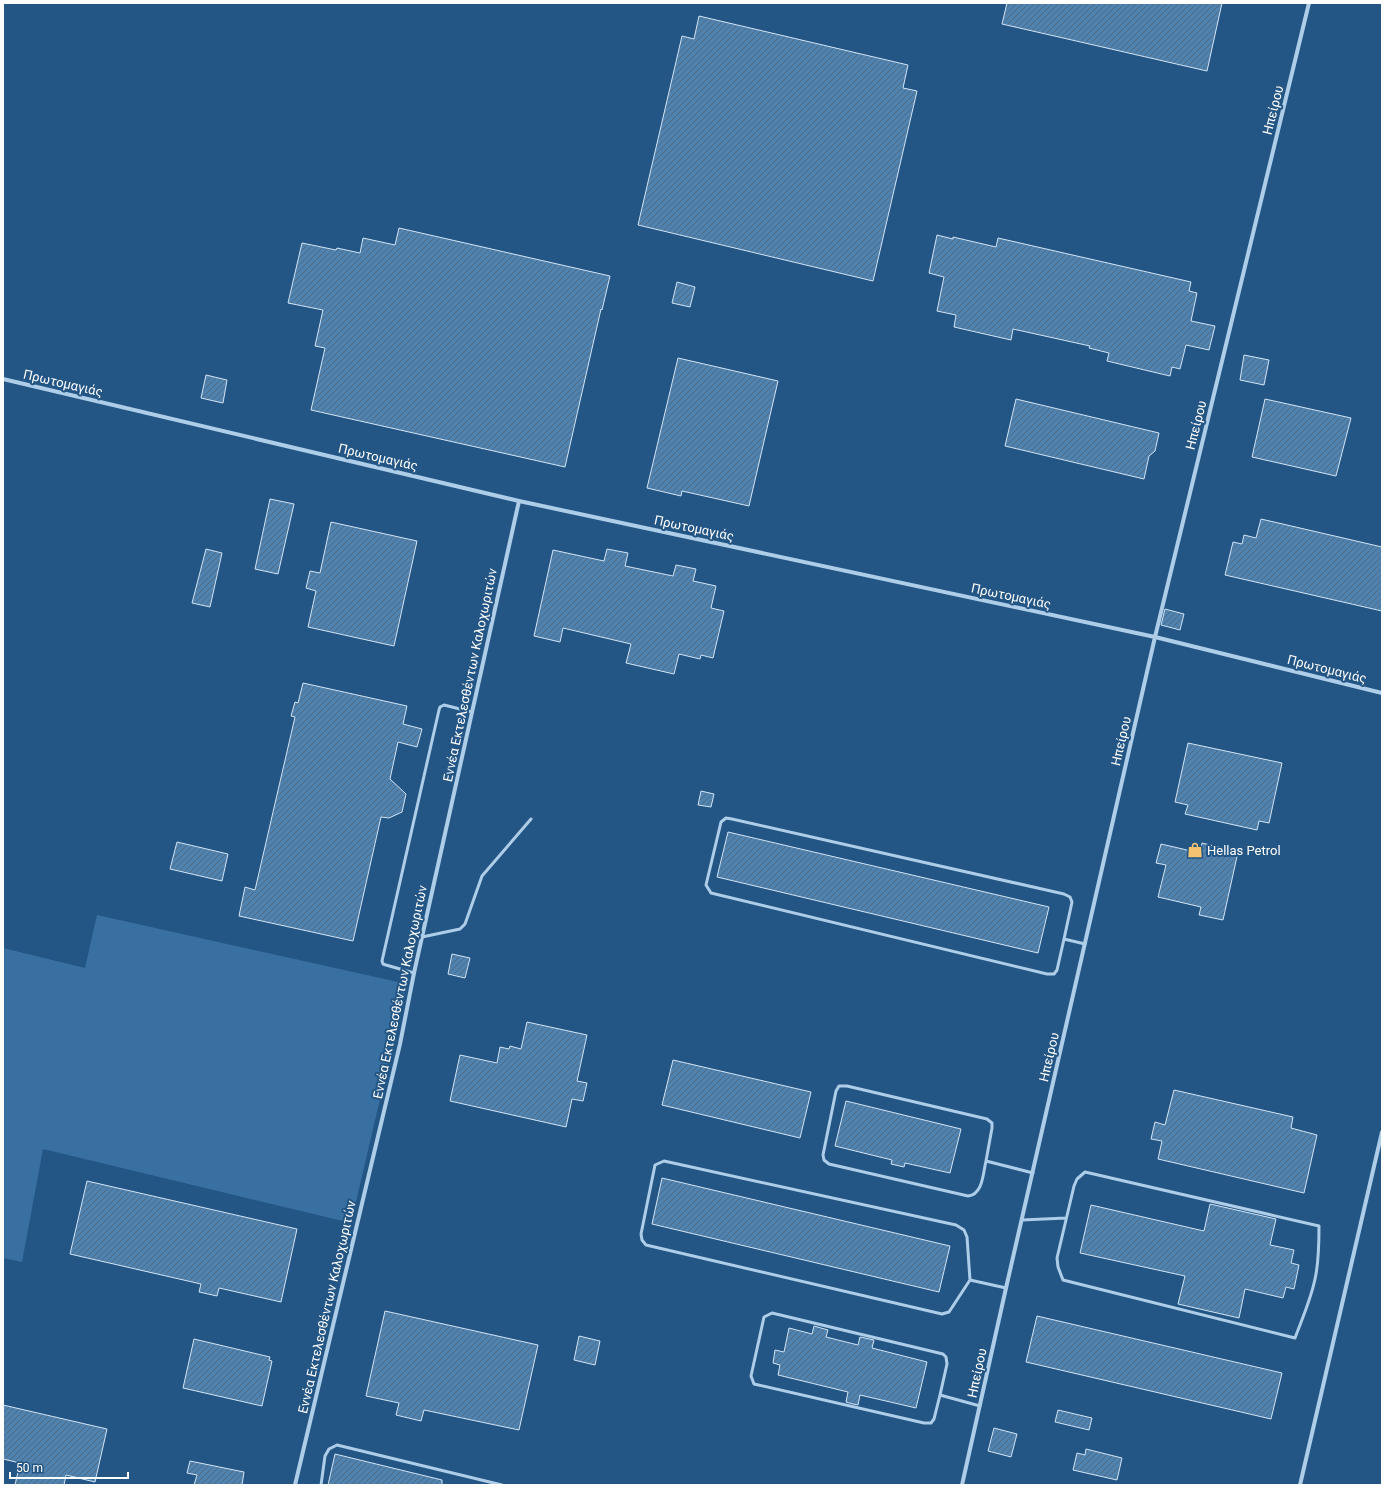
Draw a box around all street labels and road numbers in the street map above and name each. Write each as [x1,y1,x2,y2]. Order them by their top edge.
street label: Ηπείρου [1260,84,1286,136]
street label: Πρωτομαγιάς [22,367,104,399]
street label: Ηπείρου [1183,399,1209,451]
street label: Πρωτομαγιάς [337,441,419,473]
street label: Πρωτομαγιάς [653,512,735,544]
street label: Εννέα Εκτελεσθέντων Καλοχωριτών [440,566,500,783]
street label: Πρωτομαγιάς [970,580,1052,612]
street label: Πρωτομαγιάς [1286,652,1368,686]
street label: Ηπείρου [1108,715,1134,767]
street label: Εννέα Εκτελεσθέντων Καλοχωριτών [370,883,430,1100]
street label: Ηπείρου [1036,1031,1062,1083]
street label: Εννέα Εκτελεσθέντων Καλοχωριτών [295,1198,359,1415]
street label: Ηπείρου [964,1347,990,1399]

